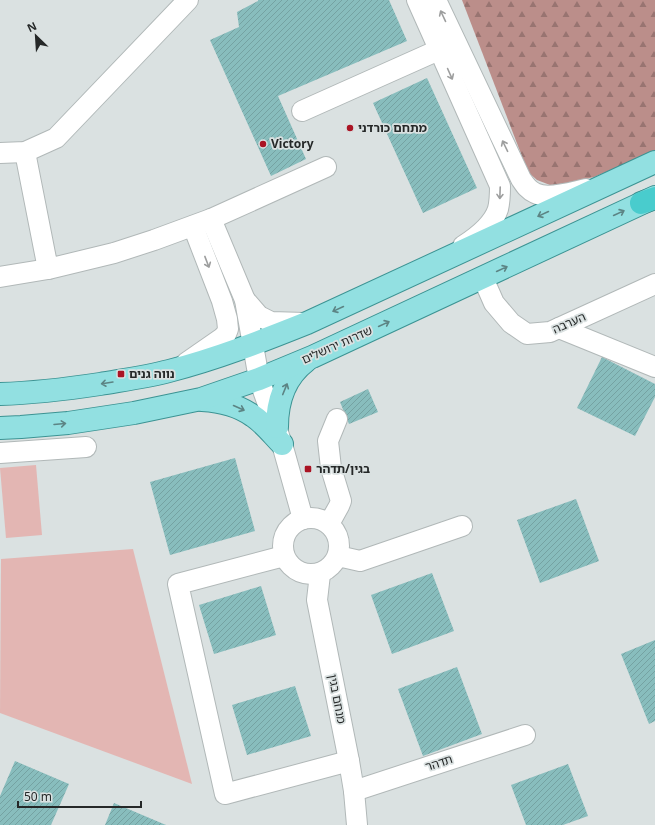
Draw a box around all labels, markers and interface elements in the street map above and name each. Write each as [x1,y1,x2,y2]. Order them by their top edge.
one-way arrow [439,10,446,22]
north arrow [16,16,56,56]
text: N [24,18,39,35]
one-way arrow [447,68,454,80]
place label: מתחם כורדני [358,119,428,136]
marker: מתחם כורדני [345,123,355,133]
place label: Victory [271,135,314,152]
marker: Victory [258,139,268,149]
one-way arrow [501,140,508,152]
one-way arrow [496,186,504,199]
one-way arrow [613,209,625,216]
one-way arrow [538,211,550,218]
one-way arrow [204,256,212,268]
one-way arrow [496,265,508,272]
one-way arrow [332,306,344,313]
street label: הערבה [549,308,588,337]
one-way arrow [378,320,390,327]
street label: שדרות ירושלים [299,321,375,368]
place label: נווה גנים [129,365,175,382]
marker: נווה גנים [116,369,126,379]
one-way arrow [101,379,114,387]
one-way arrow [282,384,289,396]
one-way arrow [232,405,244,412]
one-way arrow [53,420,66,427]
place label: בגין/תדהר [316,460,370,477]
marker: בגין/תדהר [303,464,313,474]
street label: מנחם בגין [324,673,351,725]
street label: תדהר [423,750,455,775]
scale bar [18,783,141,809]
text: 50 m [24,788,52,805]

